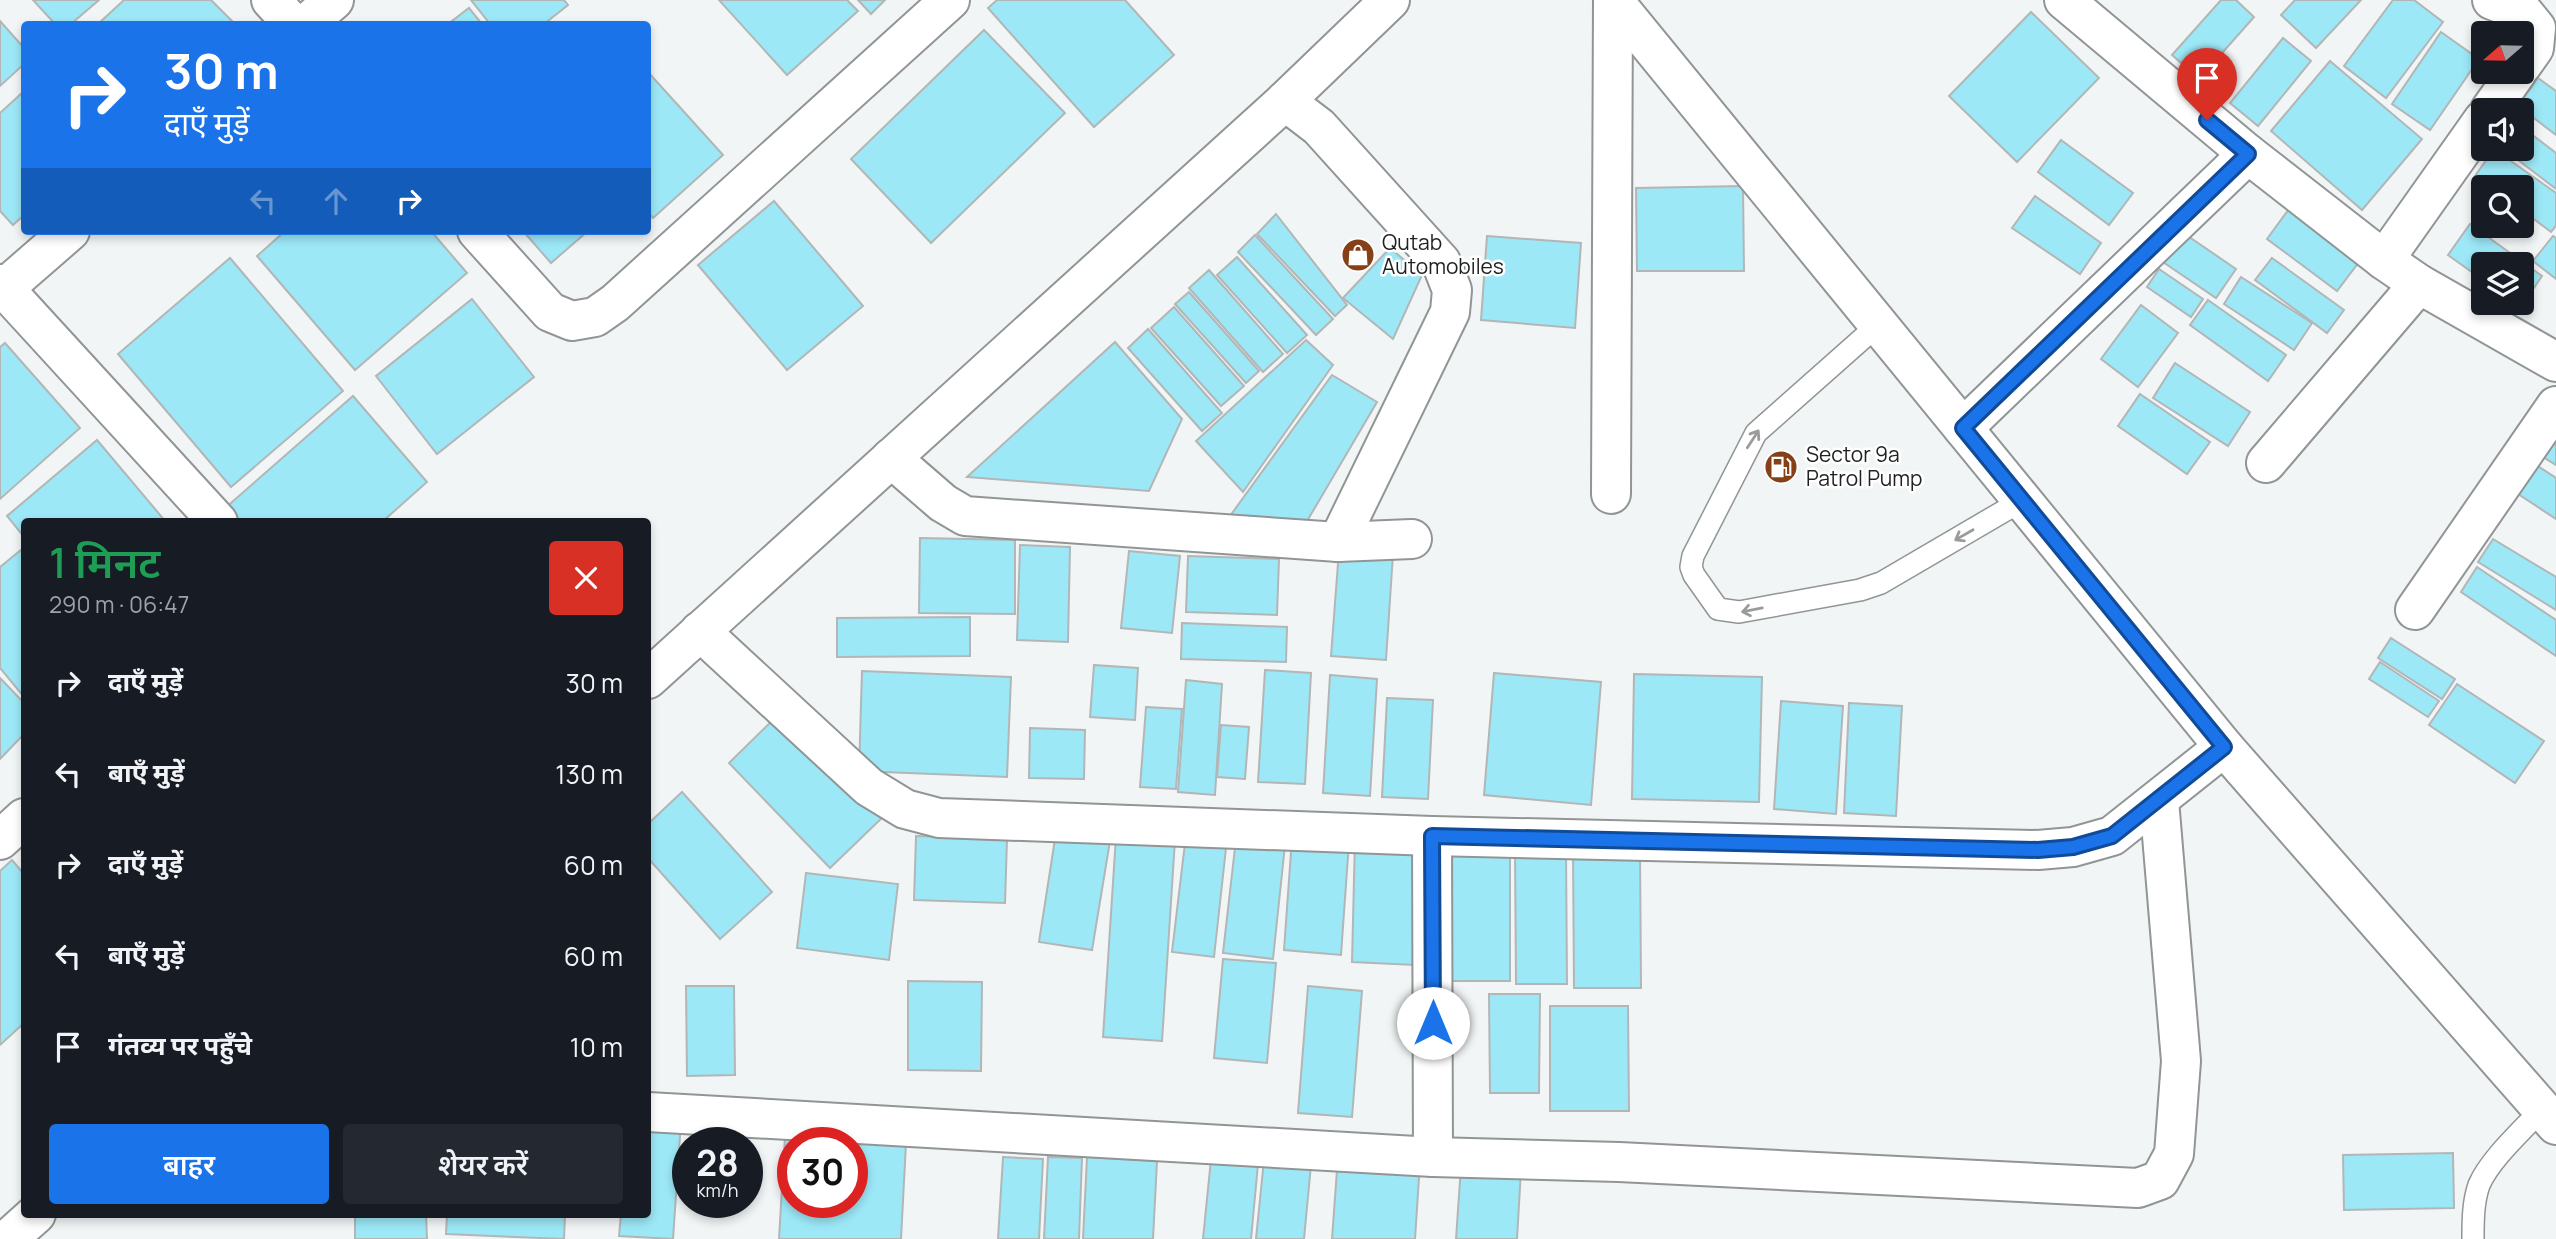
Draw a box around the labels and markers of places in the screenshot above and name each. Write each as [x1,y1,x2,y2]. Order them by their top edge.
pin [2177,48,2237,120]
place label: Qutab Automobiles [1382,228,1504,280]
shop icon: Qutab Automobiles [1339,236,1377,274]
place label: Sector 9a Patrol Pump [1806,440,1923,492]
fuel station icon: Sector 9a Patrol Pump [1762,448,1800,486]

